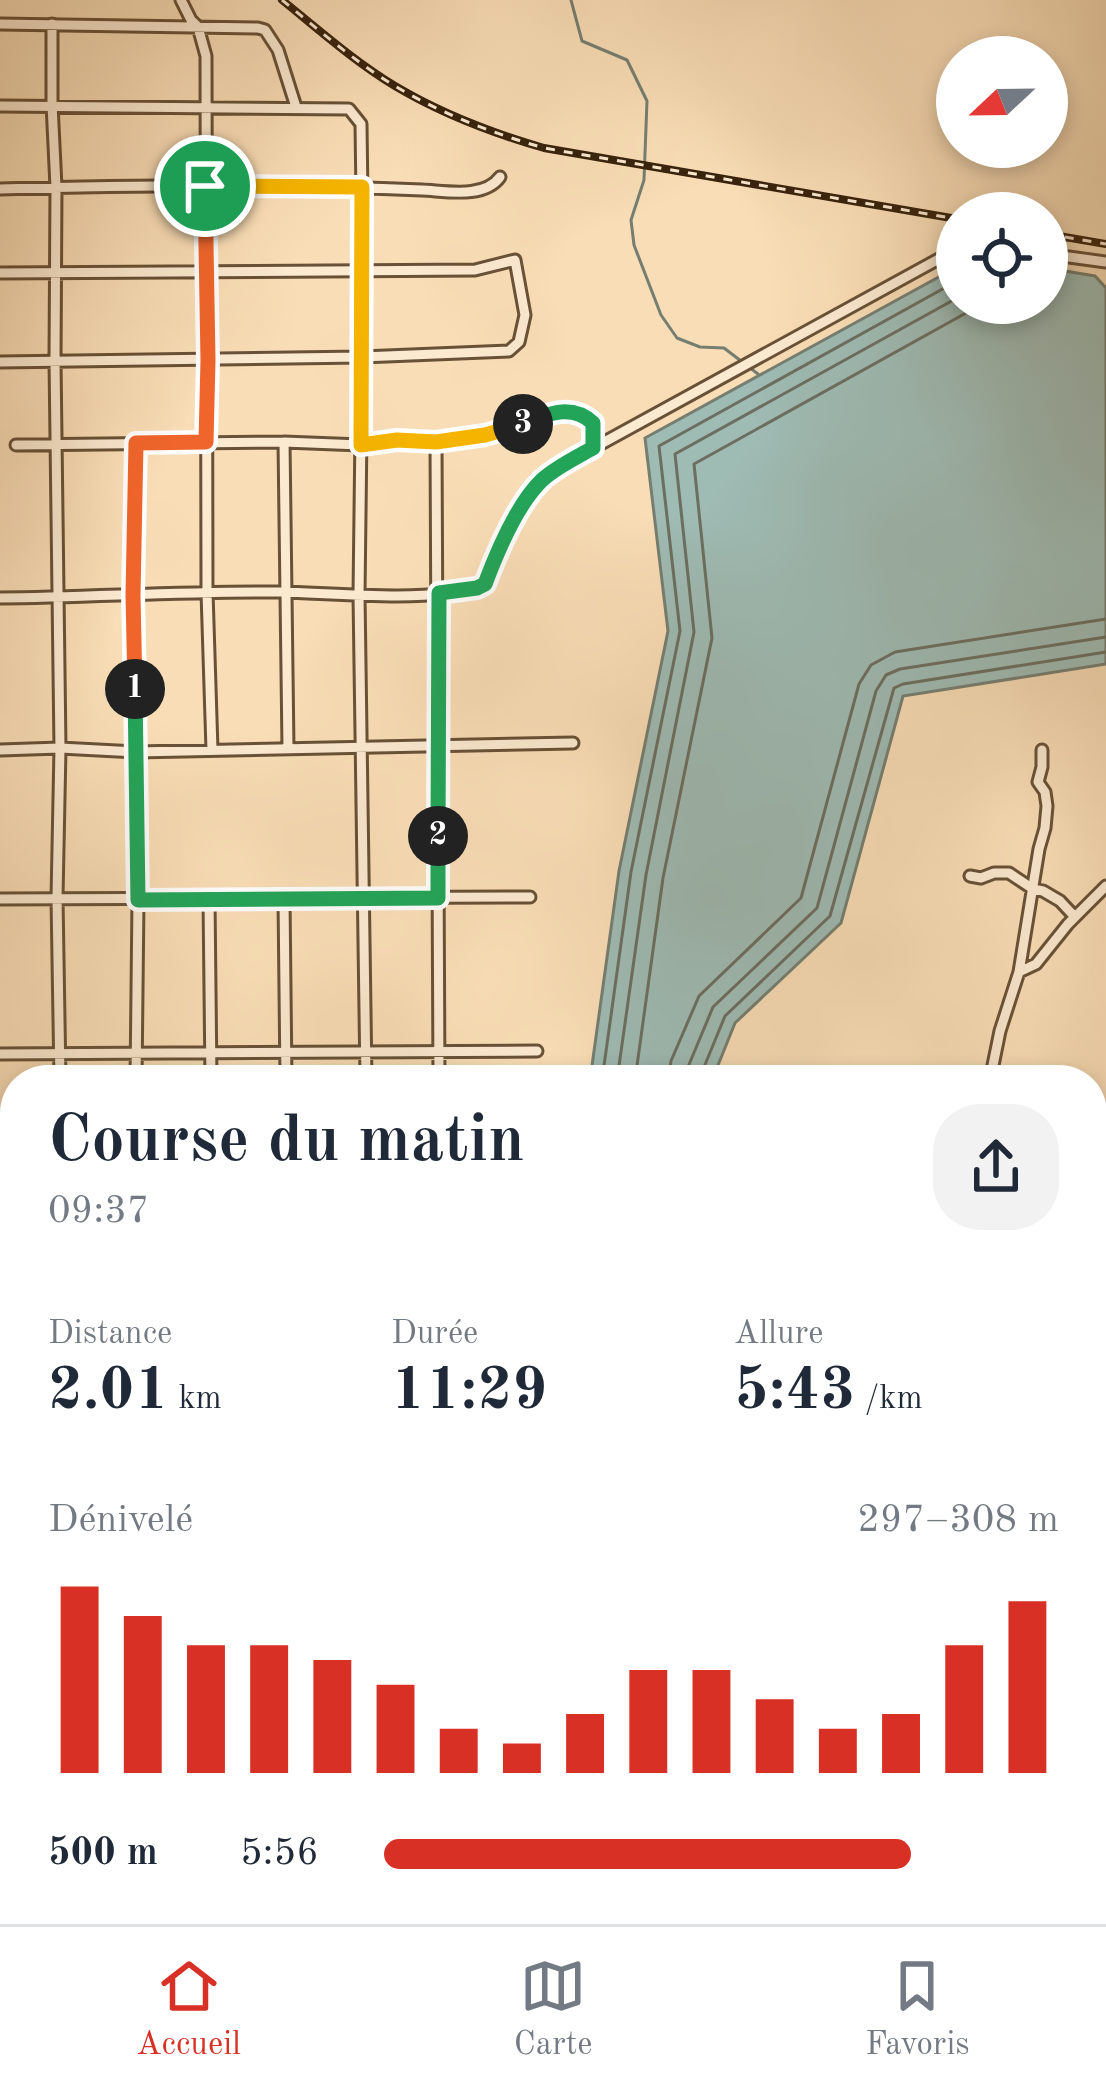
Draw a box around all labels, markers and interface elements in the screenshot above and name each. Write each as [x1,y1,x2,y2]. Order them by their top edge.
north arrow [936,36,1068,168]
map controls [936,36,1068,324]
pin [154,135,256,237]
icon: arrive [172,153,238,219]
button: locate [936,192,1068,324]
pin: 3 [493,394,553,454]
text: 3 [513,407,533,440]
pin: 1 [105,659,165,719]
text: 1 [125,672,145,705]
pin: 2 [408,806,468,866]
text: 2 [428,819,448,852]
button: share [933,1104,1059,1230]
text: Course du matin [48,1110,525,1176]
text: 09:37 [48,1192,149,1231]
text: Distance [48,1318,172,1351]
text: Durée [391,1318,478,1351]
text: Allure [734,1318,823,1351]
text: 2.01 [48,1362,169,1422]
text: 11:29 [391,1362,547,1422]
text: 5:43 [734,1362,855,1422]
text: km [169,1383,222,1416]
text: /km [855,1383,923,1416]
text: Dénivelé [48,1501,193,1540]
text: 297–308 m [857,1501,1059,1540]
text: 500 m [48,1834,158,1873]
text: 5:56 [240,1834,319,1873]
tab: Accueil [136,1953,241,2066]
tab: Carte [514,1953,592,2066]
tab: Favoris [865,1953,970,2066]

